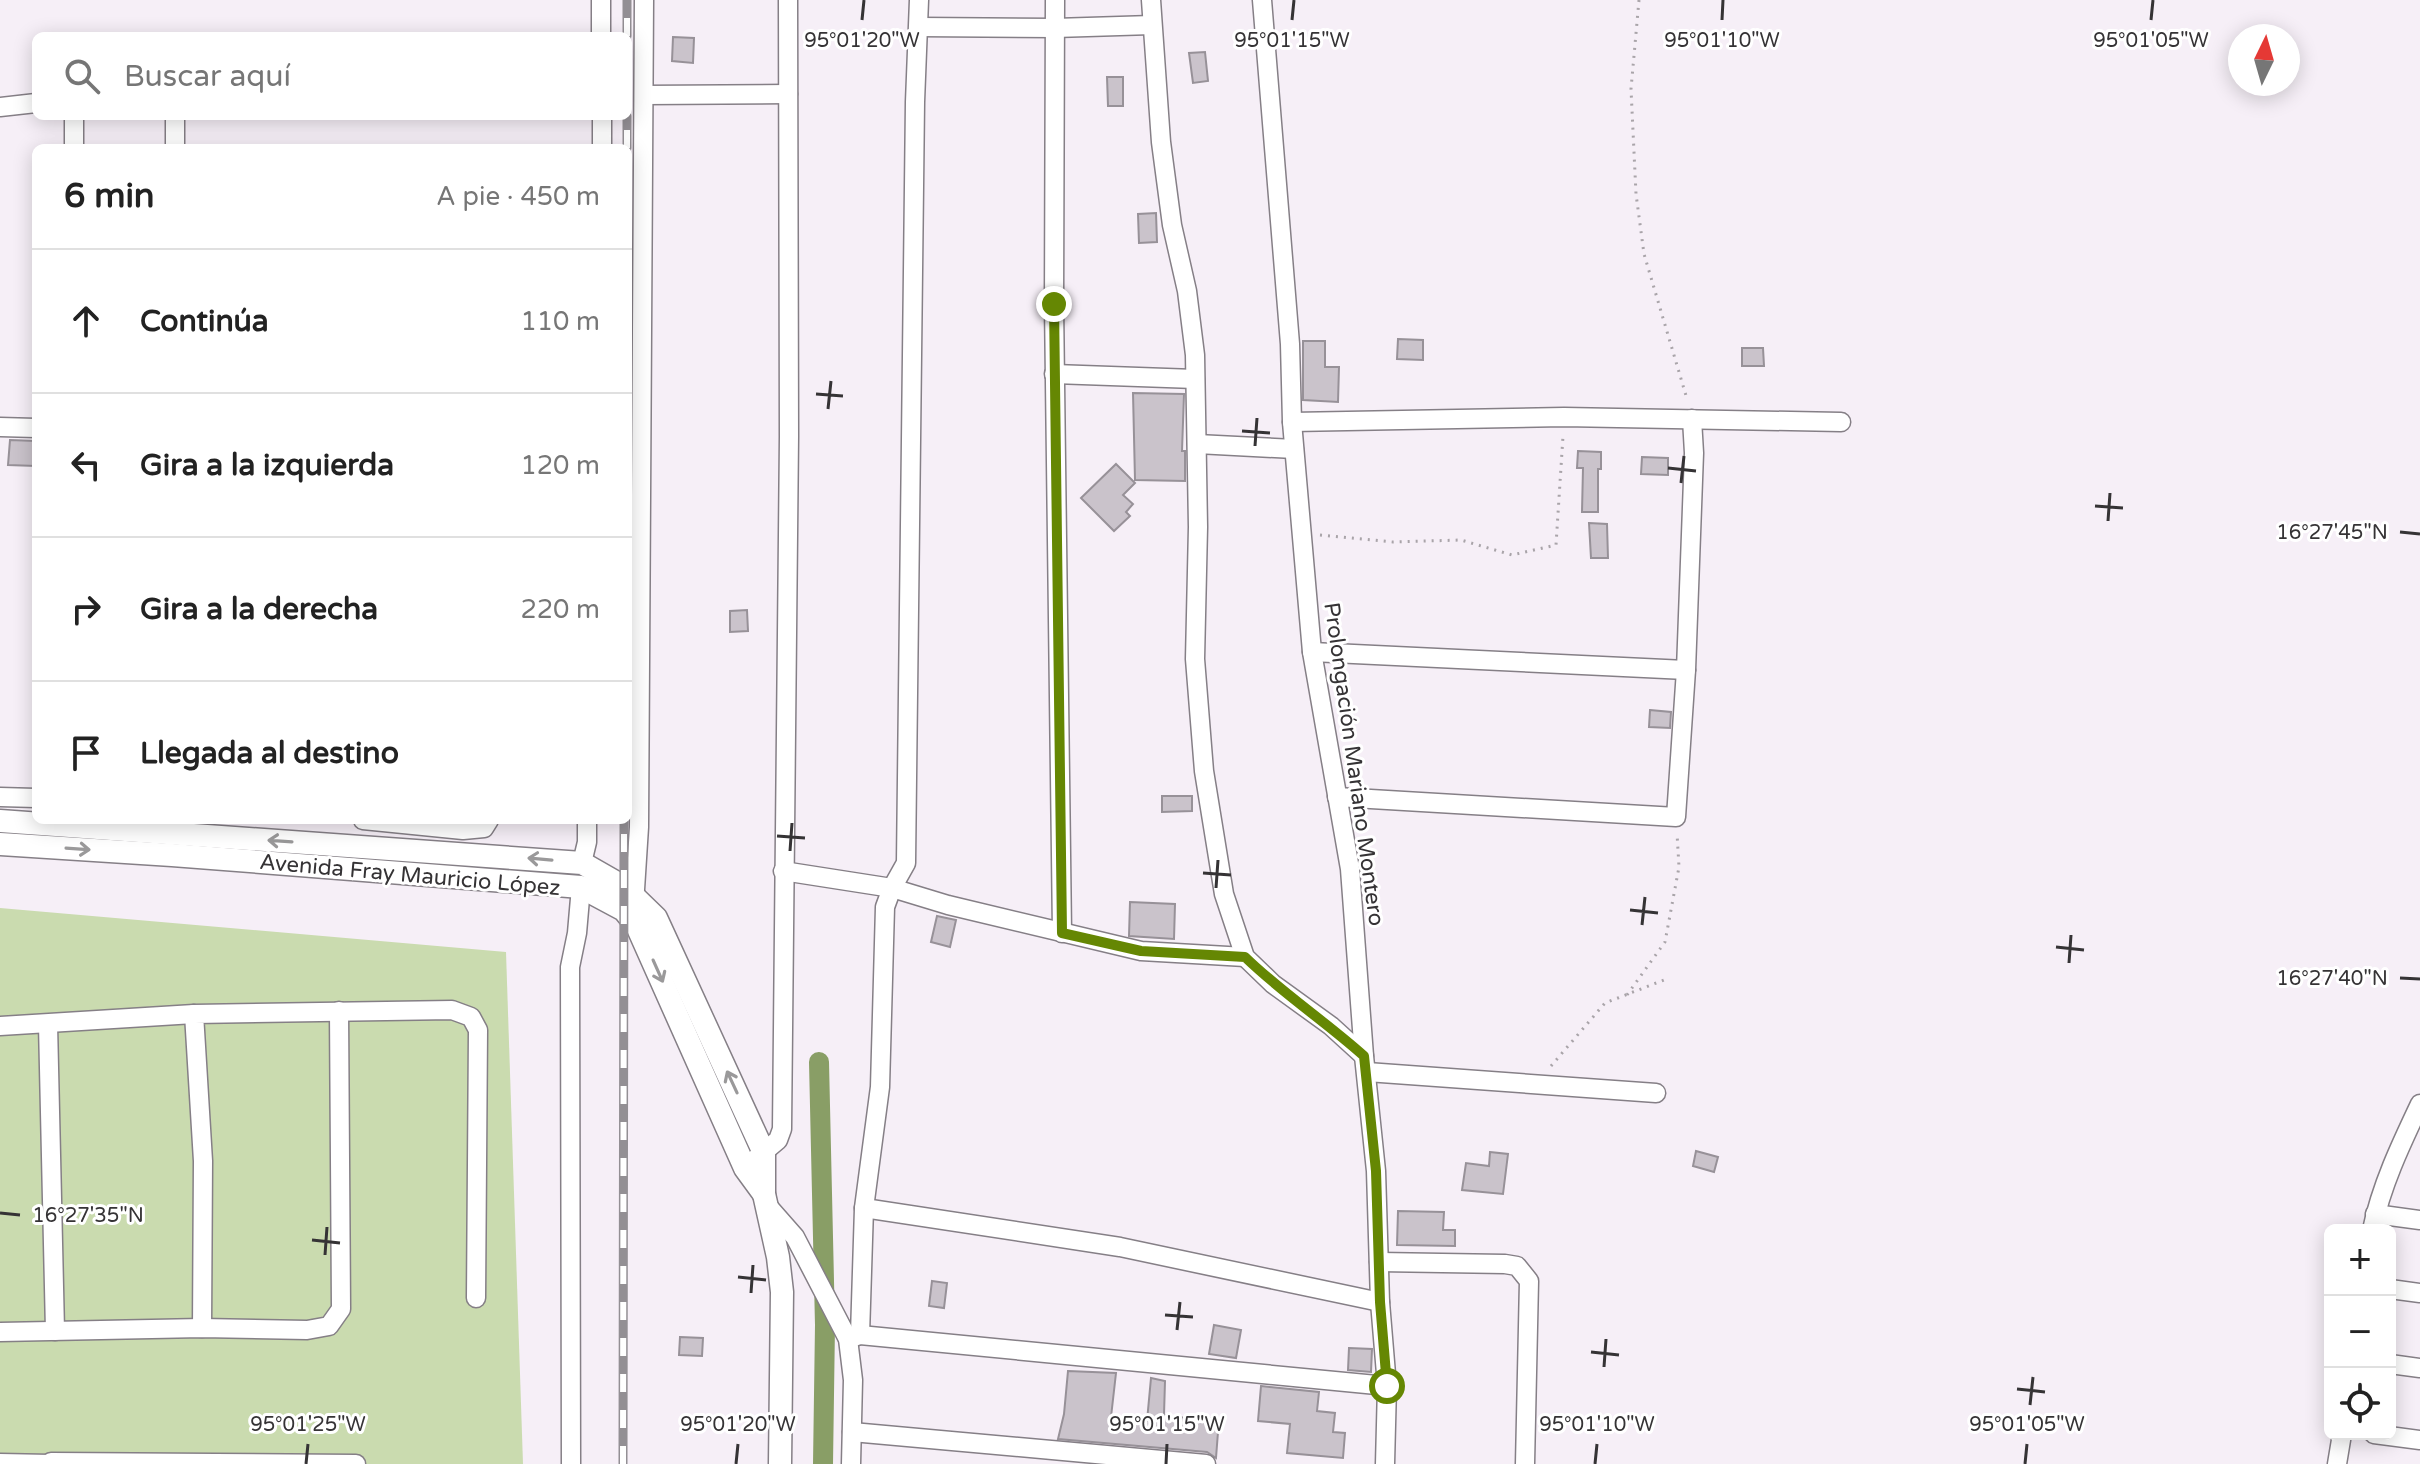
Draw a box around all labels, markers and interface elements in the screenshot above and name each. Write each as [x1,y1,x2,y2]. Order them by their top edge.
north arrow [2228,24,2300,96]
text: 95°01'20"W [804,29,920,53]
text: 95°01'15"W [1234,29,1350,53]
text: 95°01'10"W [1664,29,1780,53]
text: 95°01'05"W [2093,29,2209,53]
search box [32,32,632,120]
icon: search [60,54,104,98]
text: Buscar aquí [124,58,291,95]
text: 6 min [64,176,155,217]
text: A pie · 450 m [436,181,600,212]
route end [1036,286,1072,322]
icon: ahead [64,299,108,343]
text: Continúa [140,303,269,340]
text: 110 m [520,306,600,337]
icon: left [64,443,108,487]
text: Gira a la izquierda [140,447,394,484]
text: 120 m [520,450,600,481]
text: 16°27'45"N [2276,521,2388,545]
icon: right [64,587,108,631]
text: Gira a la derecha [140,591,378,628]
text: 220 m [520,594,600,625]
street label: Prolongación Mariano Montero [1318,601,1390,928]
icon: arrive [64,731,108,775]
text: Llegada al destino [140,735,399,772]
one-way arrow [267,833,294,848]
one-way arrow [64,842,91,857]
street label: Avenida Fray Mauricio López [258,849,561,901]
one-way arrow [527,852,554,867]
one-way arrow [651,958,666,983]
text: 16°27'40"N [2276,967,2388,991]
one-way arrow [724,1070,739,1094]
text: 16°27'35"N [32,1204,144,1228]
map controls [2324,1224,2396,1440]
button: + [2324,1224,2396,1296]
button: − [2324,1296,2396,1368]
route start [1369,1368,1405,1404]
button: locate [2324,1368,2396,1440]
text: 95°01'25"W [250,1413,366,1437]
text: 95°01'20"W [680,1413,796,1437]
text: 95°01'15"W [1109,1413,1225,1437]
text: 95°01'10"W [1539,1413,1655,1437]
text: 95°01'05"W [1969,1413,2085,1437]

